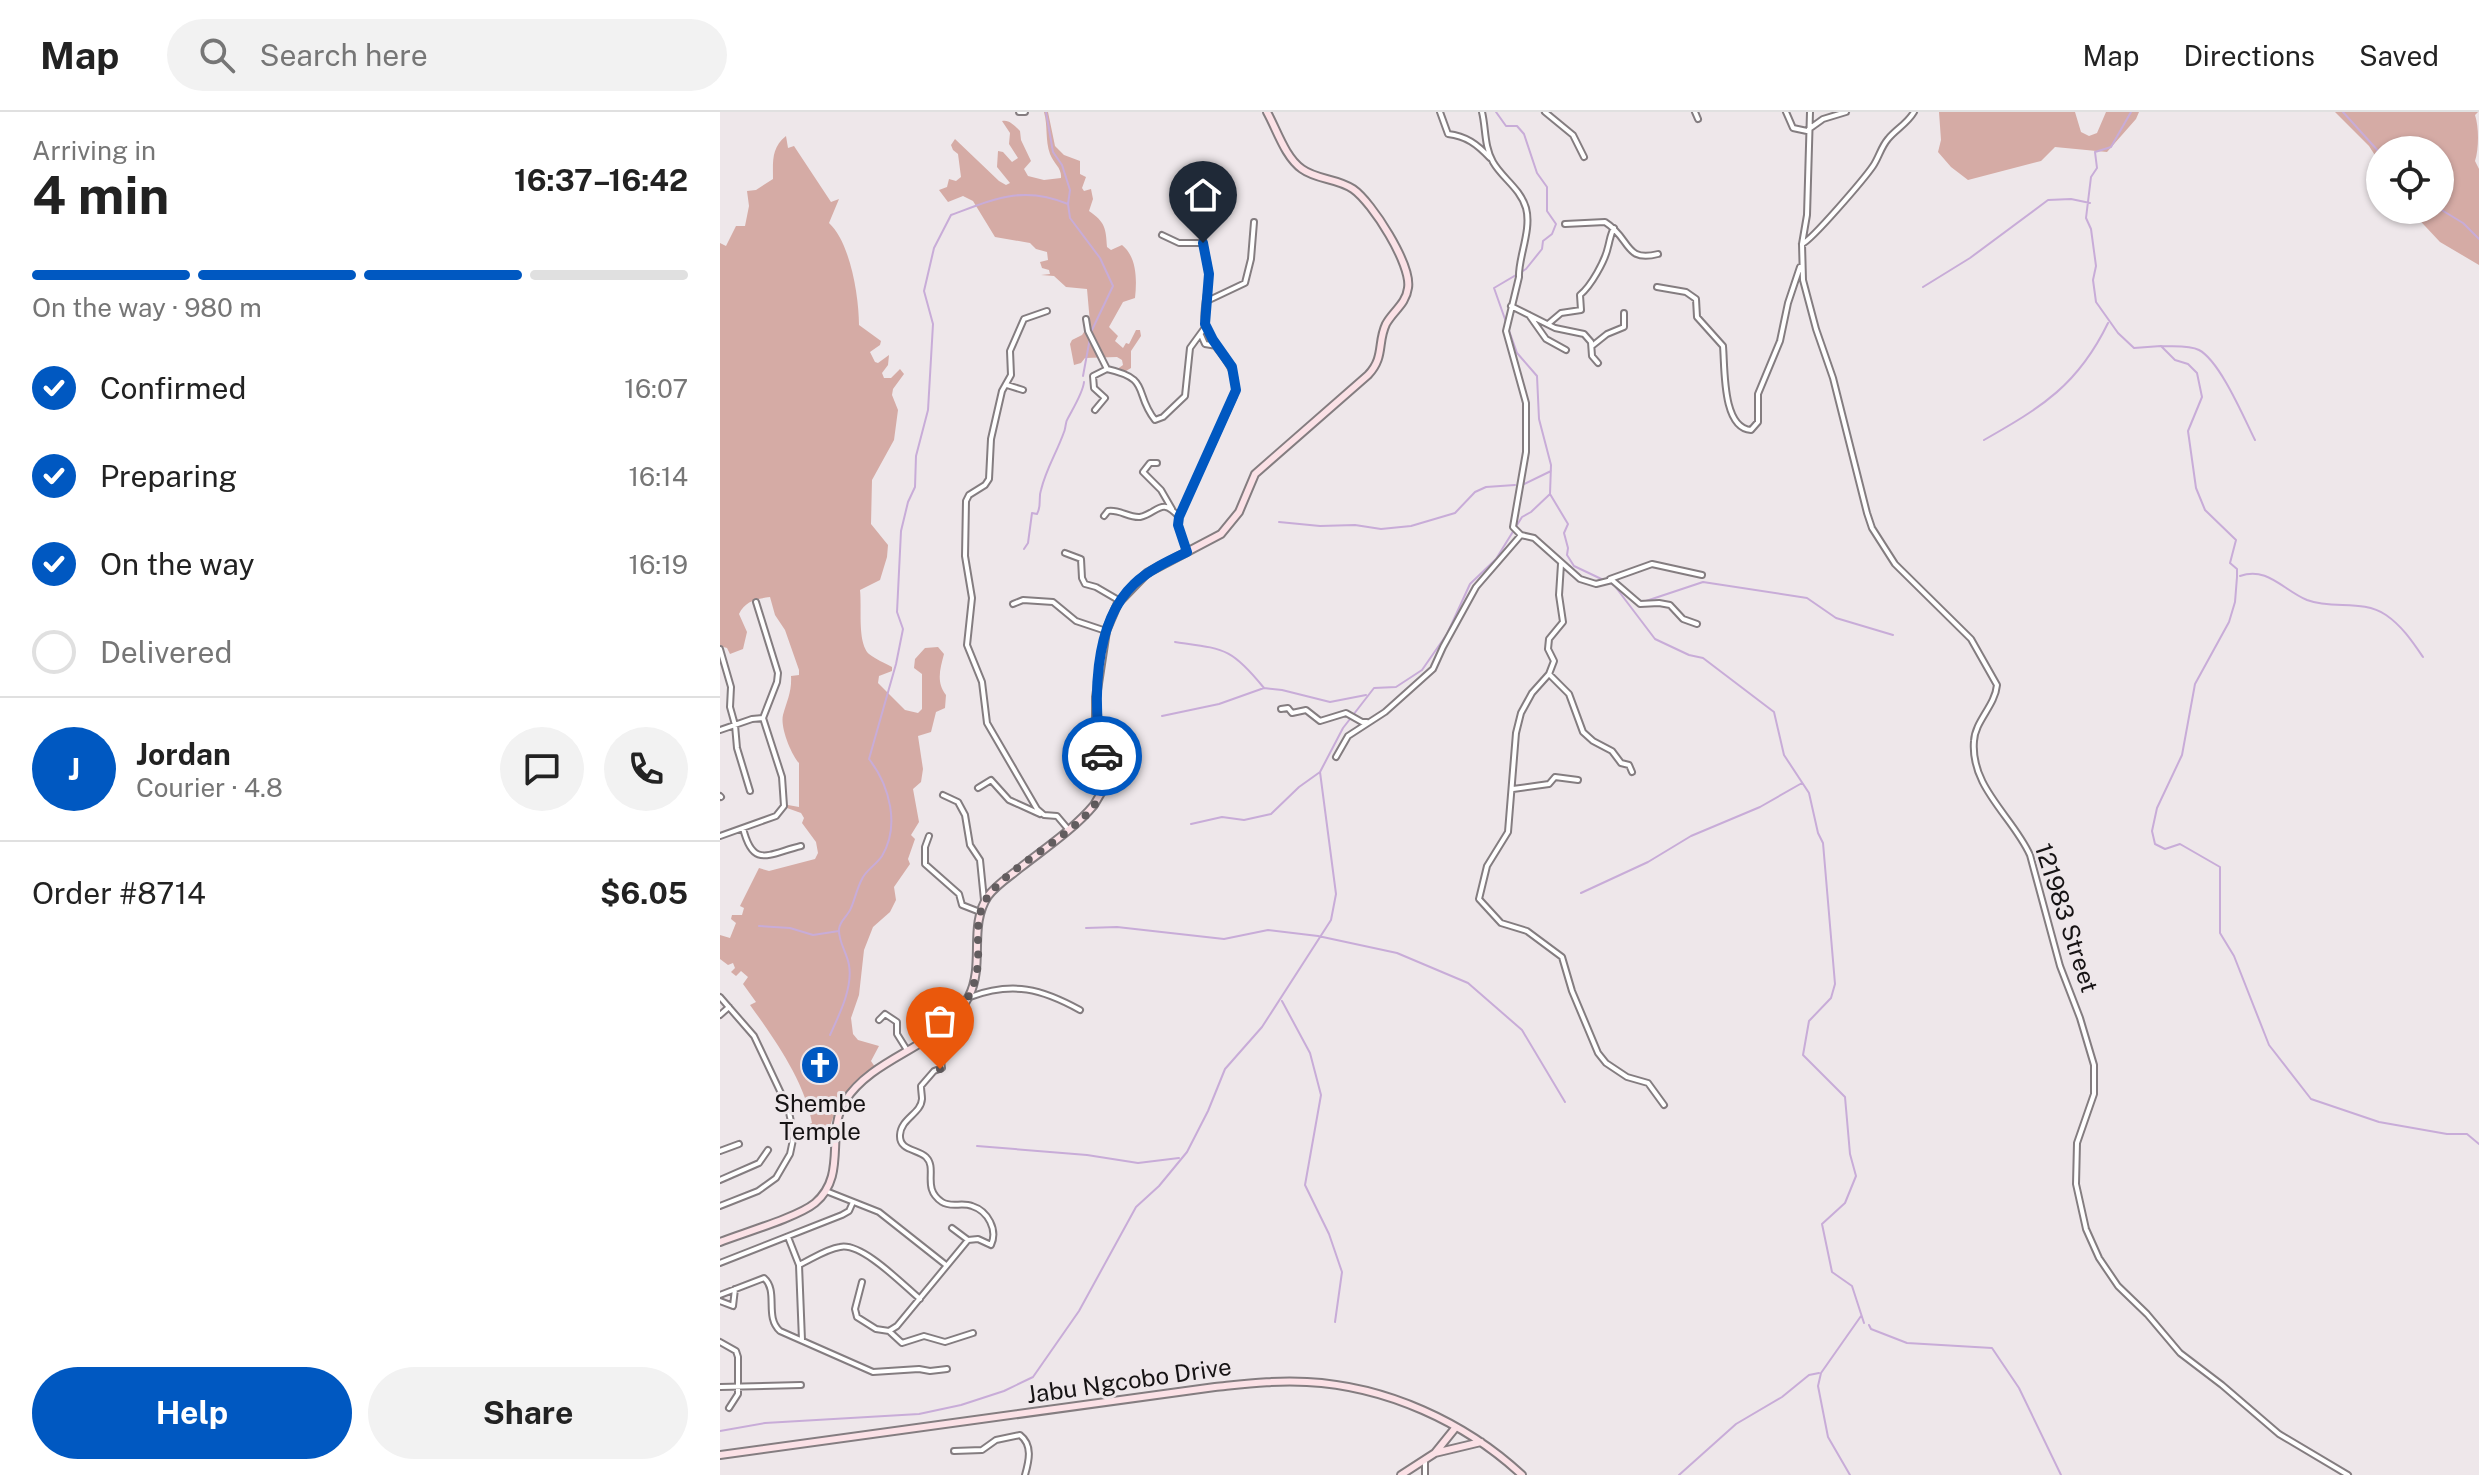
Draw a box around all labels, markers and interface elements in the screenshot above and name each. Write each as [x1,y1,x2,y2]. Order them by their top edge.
search box [167,19,727,91]
text: Map [40,33,119,78]
icon: search [195,33,239,77]
text: Search here [259,37,428,73]
text: Map [2083,39,2139,72]
text: Directions [2183,39,2315,72]
text: Saved [2359,39,2439,72]
text: Arriving in [32,135,156,166]
map controls [2366,136,2454,224]
button: locate [2366,136,2454,224]
pin [1169,161,1237,243]
text: 16:37–16:42 [514,162,688,198]
text: 4 min [32,165,169,226]
icon: home [1181,173,1225,217]
text: On the way · 980 m [32,292,262,323]
icon: check [32,366,76,410]
text: Confirmed [100,370,246,406]
text: 16:07 [624,373,688,404]
icon: check [32,454,76,498]
text: Preparing [100,458,237,494]
text: 16:14 [628,461,688,492]
icon: check [32,542,76,586]
text: On the way [100,546,254,582]
text: 16:19 [629,549,688,580]
text: Delivered [100,634,232,670]
courier [1062,716,1142,796]
button: chat [500,727,584,811]
button: phone [604,727,688,811]
icon: car [1080,734,1124,778]
text: Jordan [136,736,231,772]
text: J [68,751,80,787]
text: Courier · 4.8 [136,772,283,803]
street label: 121983 Street [2030,840,2104,996]
text: Order #8714 [32,875,206,911]
text: $6.05 [600,875,688,911]
pin [906,987,974,1069]
icon: bag [918,999,962,1043]
church icon: Shembe Temple [799,1044,841,1086]
place label: Shembe Temple [774,1089,866,1145]
street label: Jabu Ngcobo Drive [1025,1352,1233,1408]
button: Help [32,1367,352,1459]
button: Share [368,1367,688,1459]

